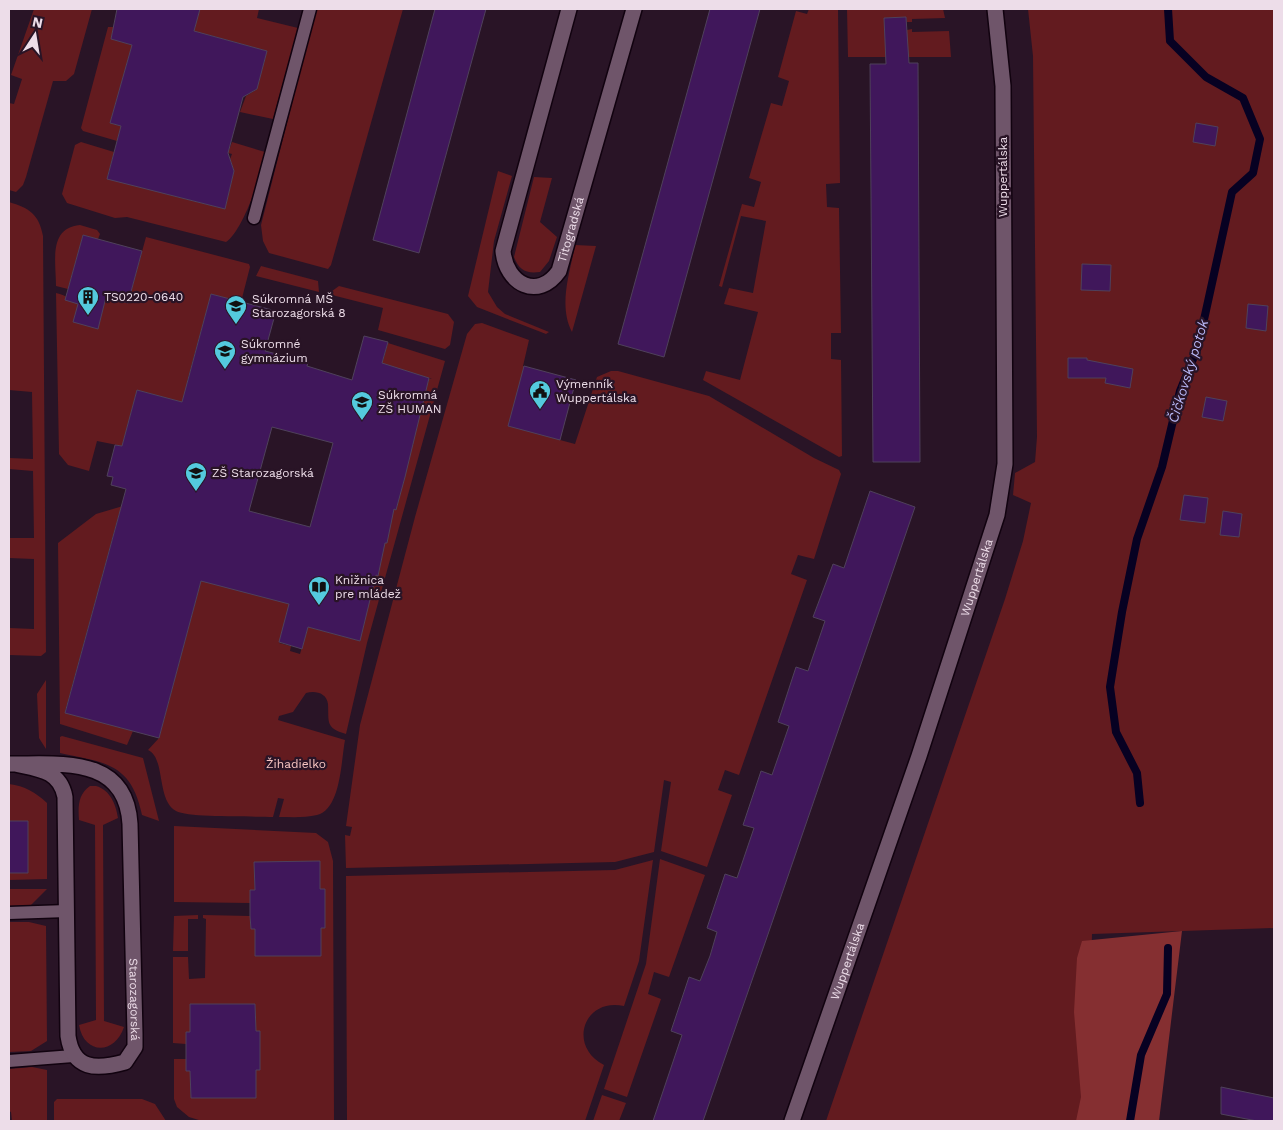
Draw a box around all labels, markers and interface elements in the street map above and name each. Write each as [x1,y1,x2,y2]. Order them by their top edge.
north arrow [10,10,60,60]
text: N [31,13,44,31]
street label: Wuppertálska [996,137,1010,217]
street label: Titogradská [555,195,587,264]
building icon: TS0220-0640 [76,285,100,316]
place label: TS0220-0640 [104,290,183,304]
place label: Súkromná MŠ Starozagorská 8 [252,292,346,320]
school or university icon: Súkromná MŠ Starozagorská 8 [224,294,248,325]
water label: Čičkovský potok [1165,317,1211,425]
place label: Súkromné gymnázium [241,337,308,365]
school or university icon: Súkromné gymnázium [213,339,237,370]
place label: Výmenník Wuppertálska [556,377,637,405]
public building icon: Výmenník Wuppertálska [528,379,552,410]
place label: Súkromná ZŠ HUMAN [378,388,442,416]
school or university icon: Súkromná ZŠ HUMAN [350,390,374,421]
school or university icon: ZŠ Starozagorská [184,461,208,492]
place label: ZŠ Starozagorská [212,466,314,480]
street label: Wuppertálska [958,537,996,618]
place label: Knižnica pre mládež [335,573,401,601]
library icon: Knižnica pre mládež [307,575,331,606]
park label: Žihadielko [266,757,326,771]
street label: Wuppertálska [828,921,867,1002]
street label: Starozagorská [126,958,142,1041]

